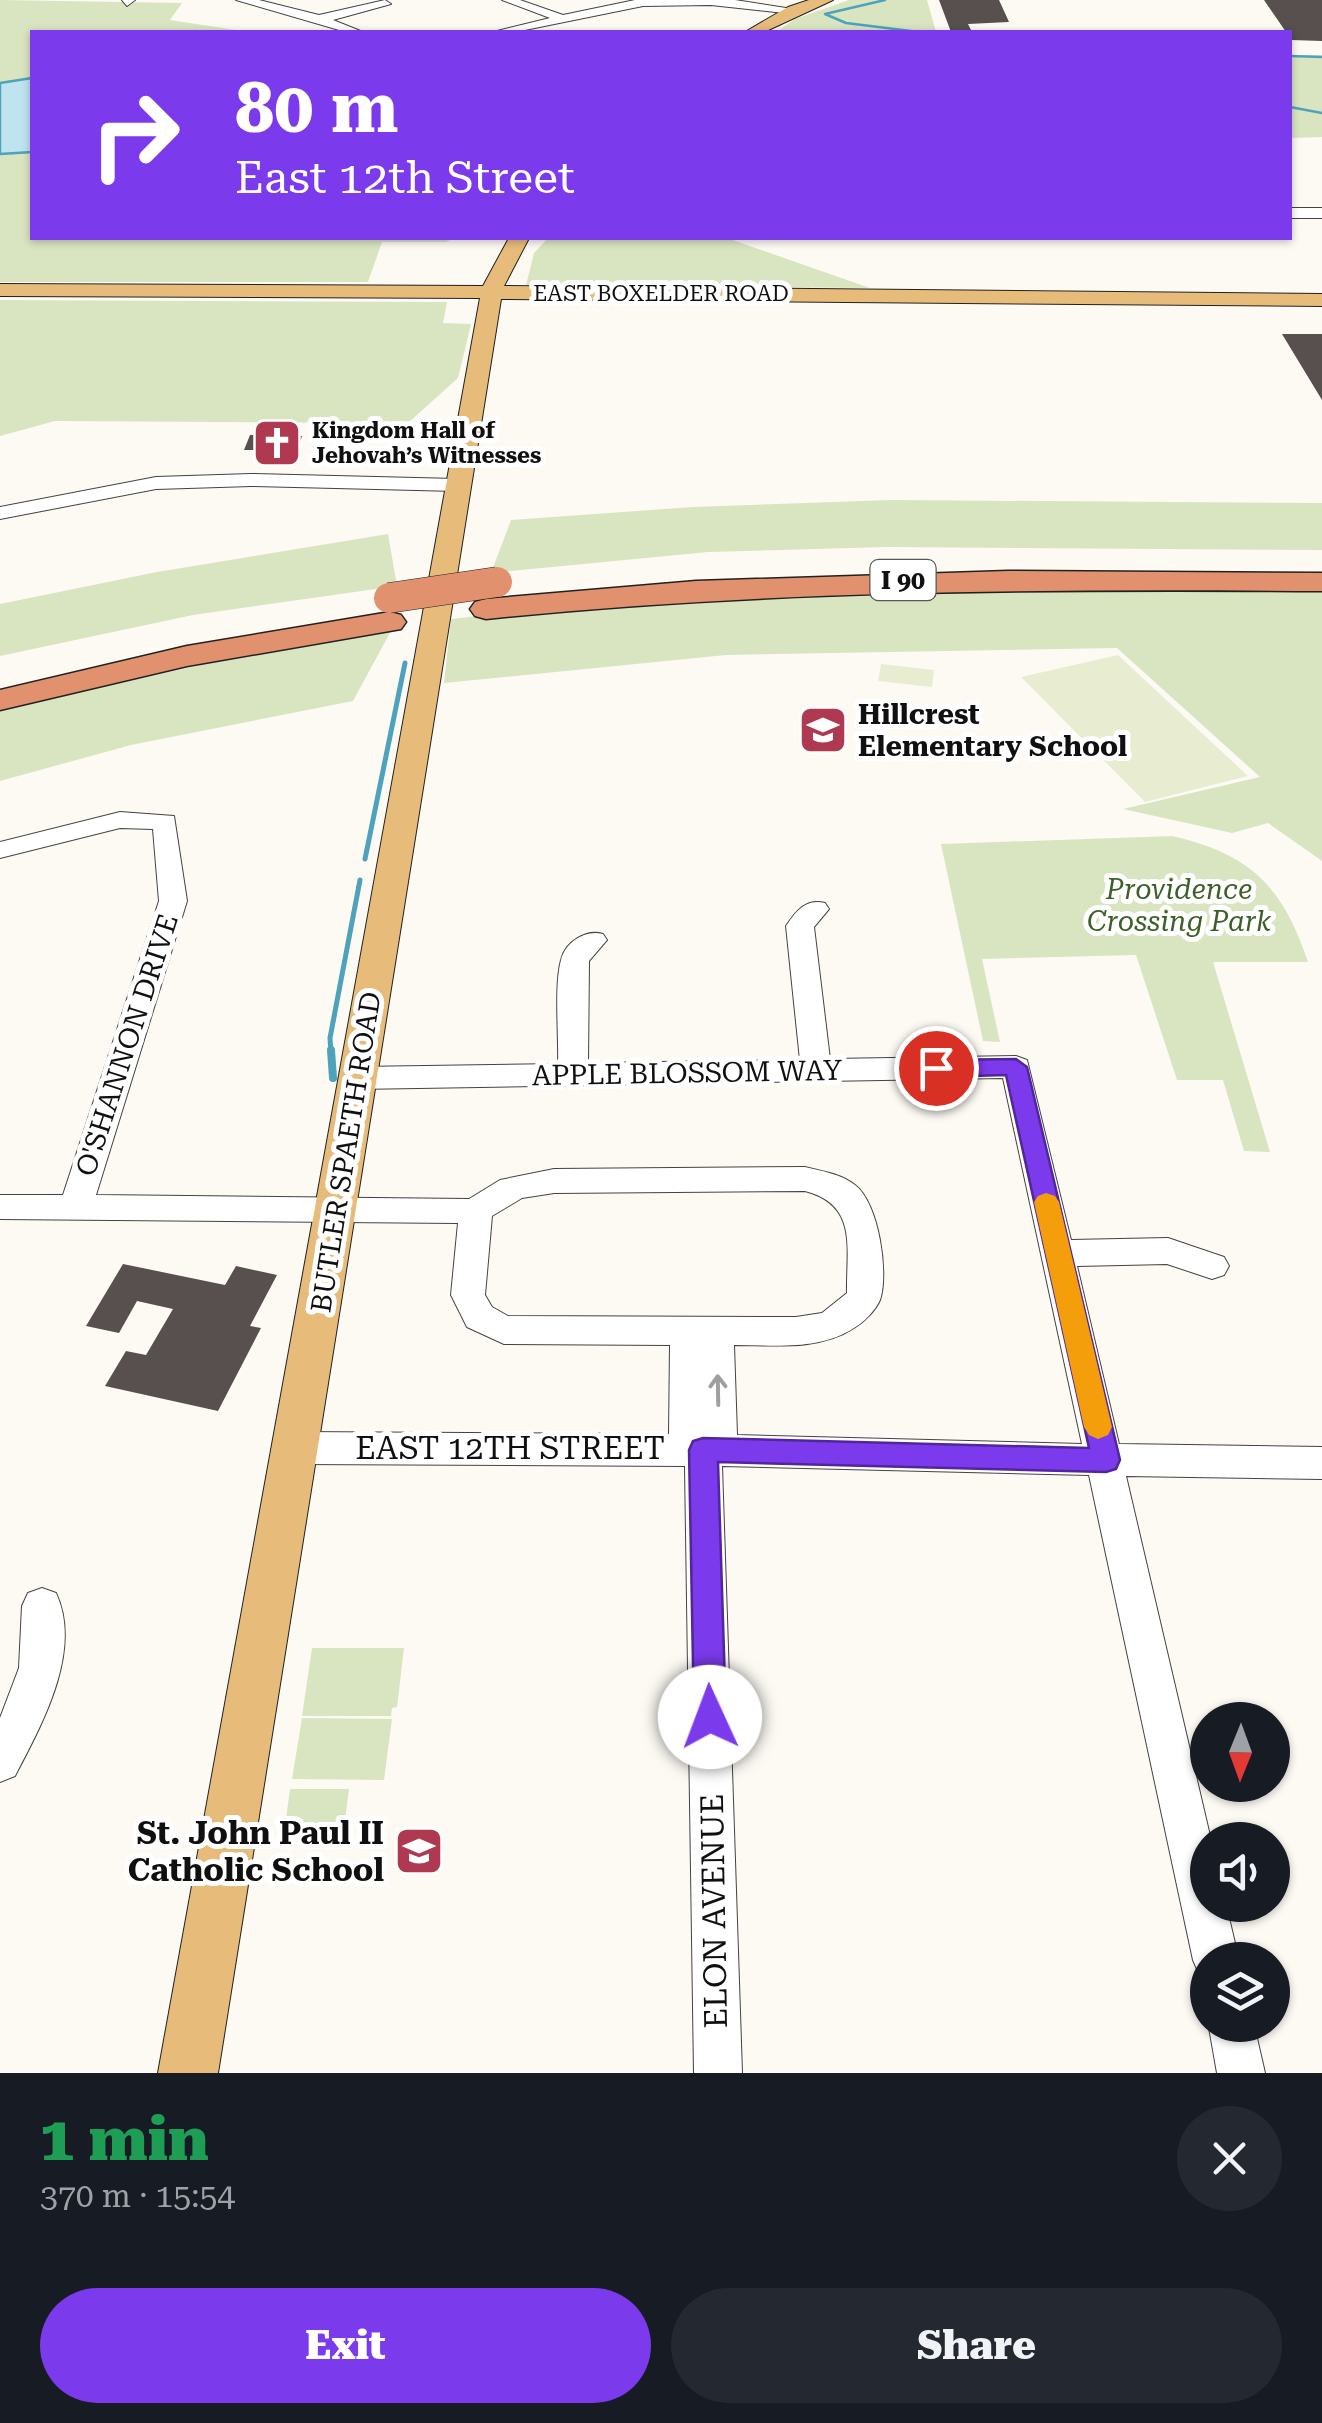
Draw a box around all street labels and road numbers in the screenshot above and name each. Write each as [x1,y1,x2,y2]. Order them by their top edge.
street label: EAST BOXELDER ROAD [533,281,789,306]
road number: I 90 [870,560,936,600]
street label: O'SHANNON DRIVE [69,910,185,1180]
street label: BUTLER SPAETH ROAD [304,989,388,1315]
street label: APPLE BLOSSOM WAY [532,1054,842,1092]
street label: EAST 12TH STREET [355,1429,665,1467]
street label: ELON AVENUE [693,1793,735,2029]

